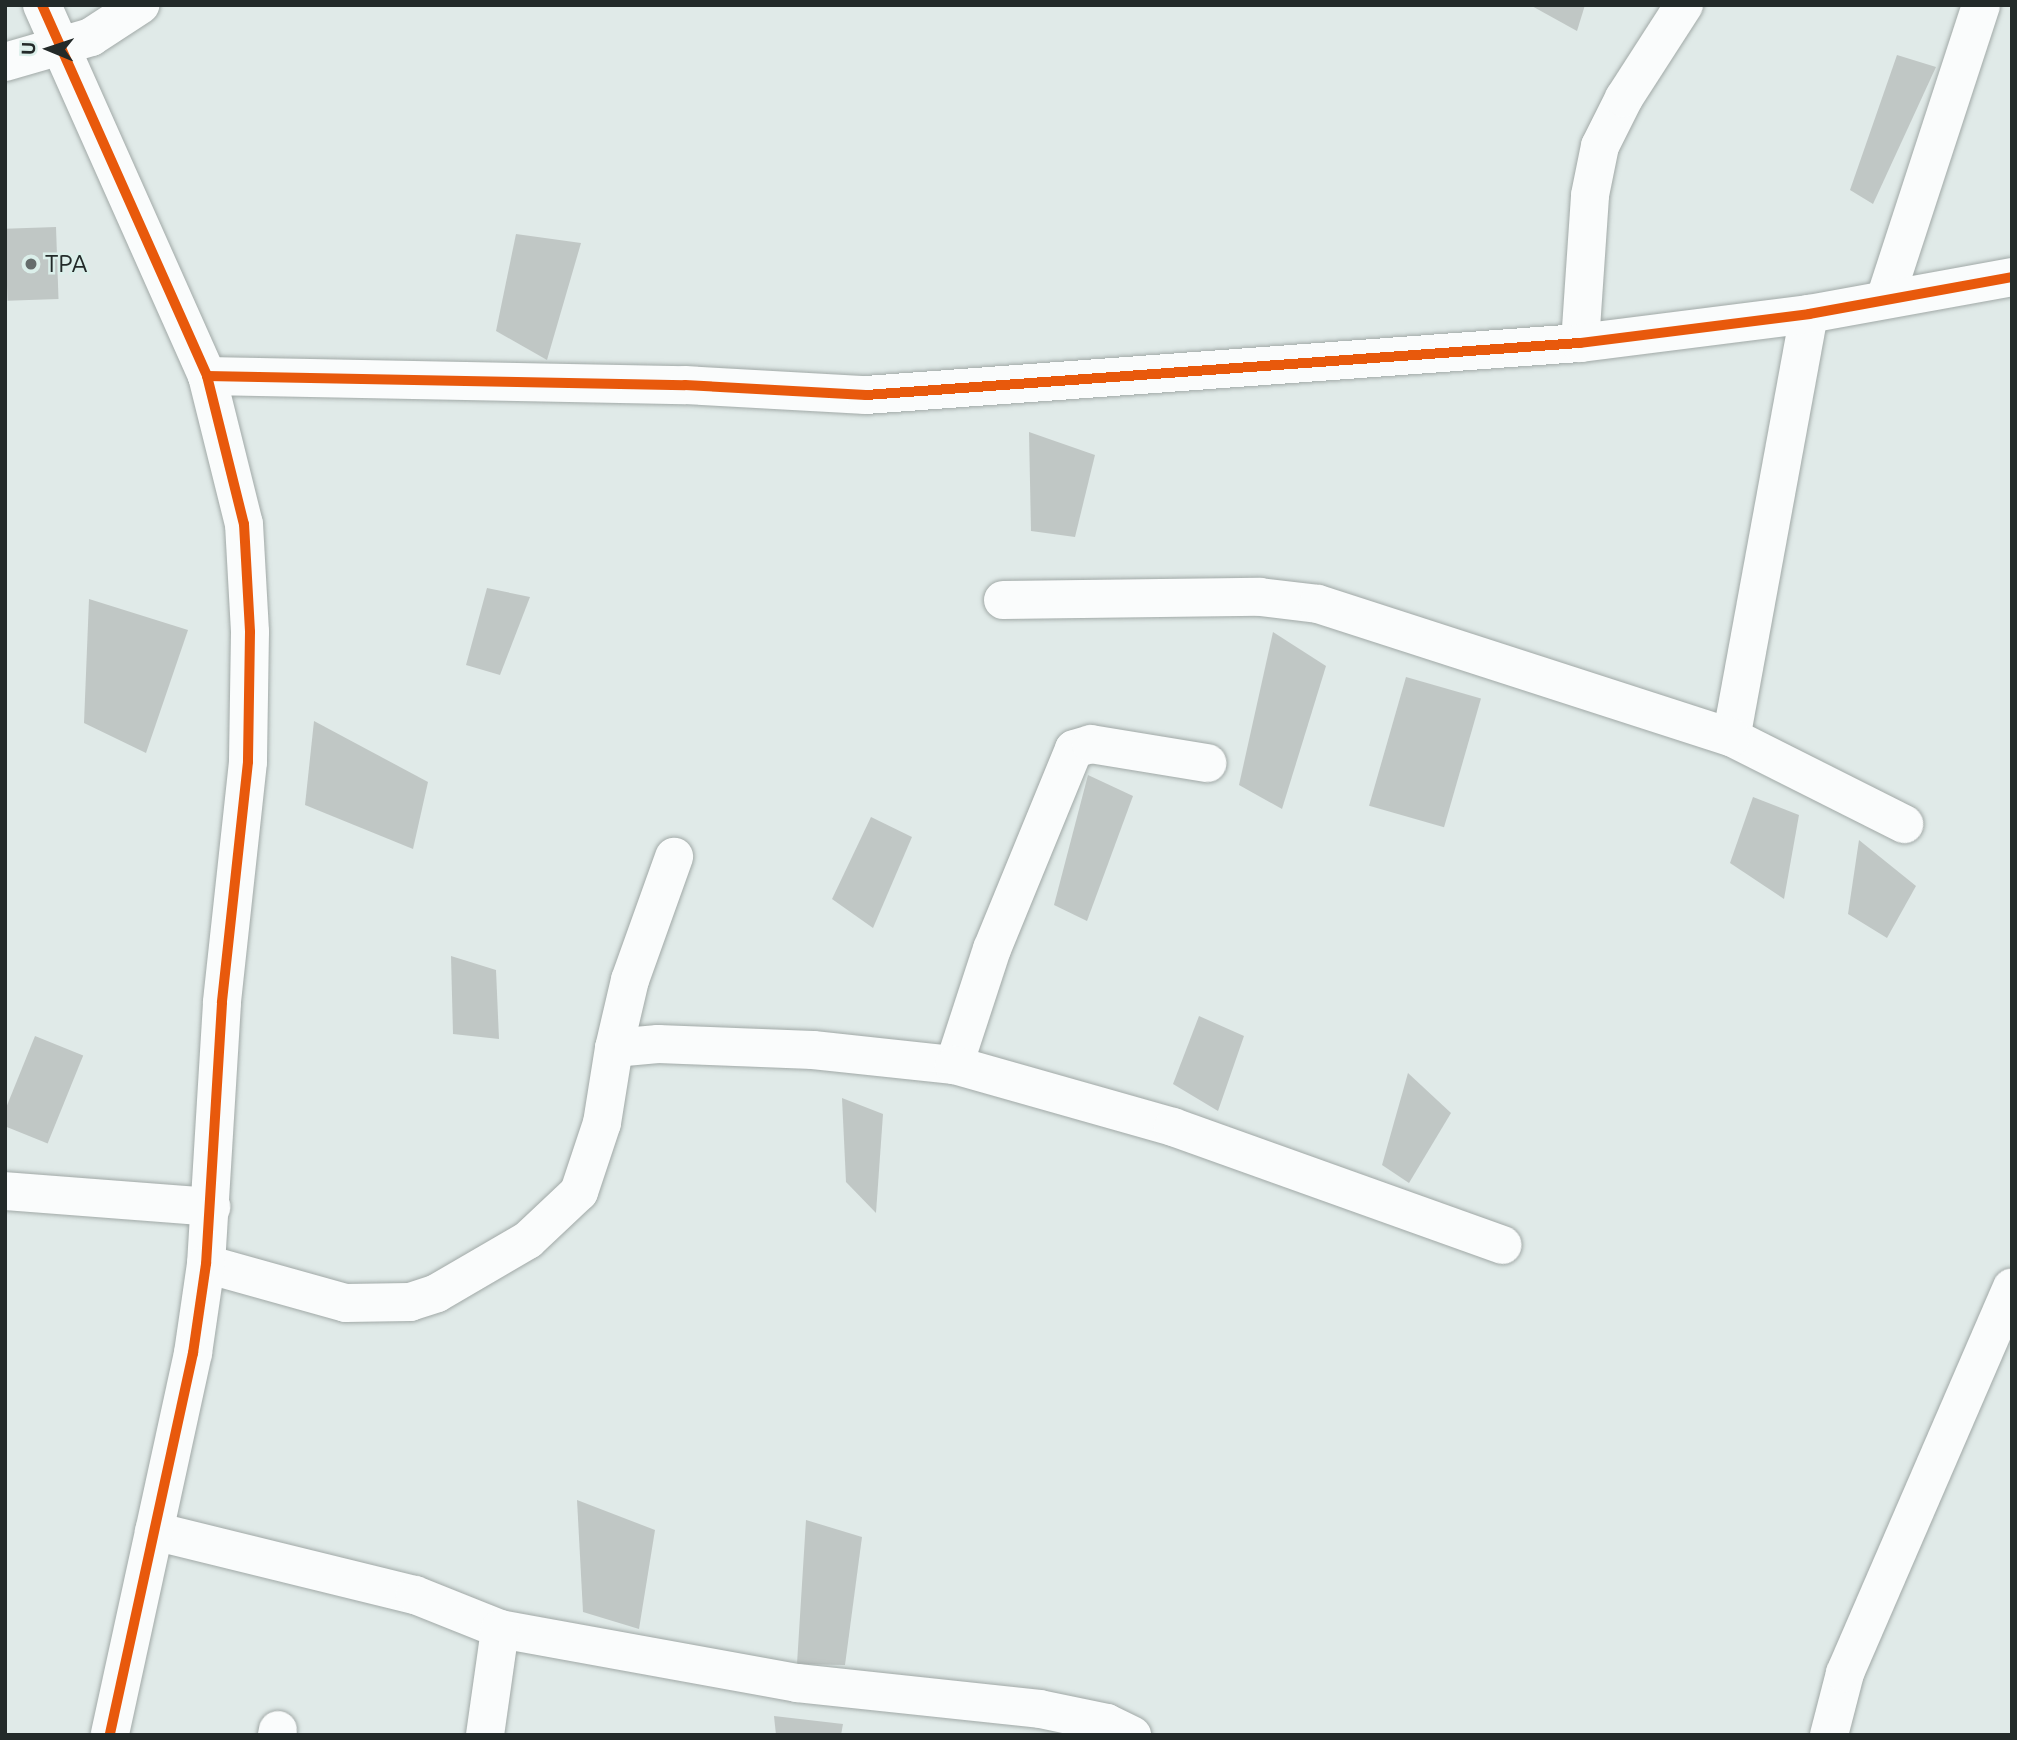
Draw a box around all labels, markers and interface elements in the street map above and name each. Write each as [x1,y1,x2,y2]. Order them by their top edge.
north arrow [14,14,84,84]
text: U [17,41,39,55]
place label: TPA [45,250,87,278]
marker: TPA [23,256,39,272]

